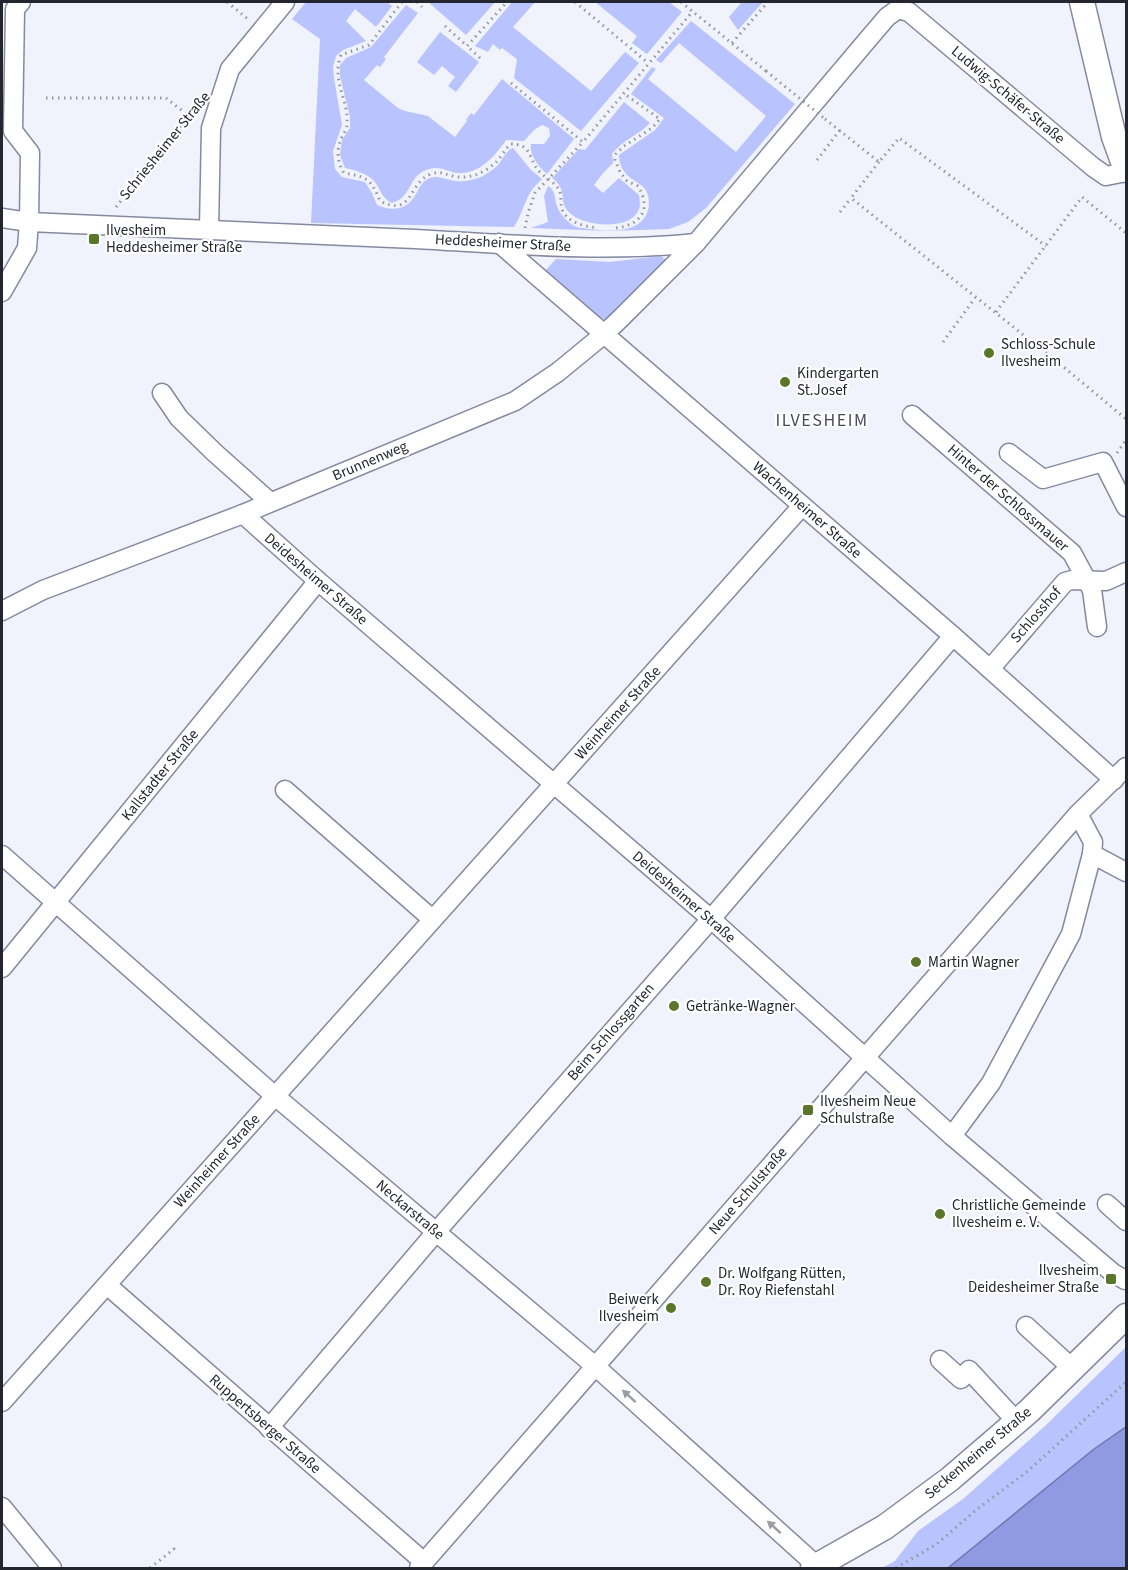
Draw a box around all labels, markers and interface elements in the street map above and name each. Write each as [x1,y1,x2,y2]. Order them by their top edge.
street label: Ludwig-Schäfer-Straße [947,41,1069,149]
street label: Schriesheimer Straße [115,87,215,205]
place label: Ilvesheim Heddesheimer Straße [106,220,242,258]
street label: Heddesheimer Straße [434,229,572,257]
marker: Ilvesheim Heddesheimer Straße [87,232,101,246]
place label: Schloss-Schule Ilvesheim [1001,334,1096,372]
marker: Schloss-Schule Ilvesheim [982,346,996,360]
place label: Kindergarten St.Josef [797,363,879,401]
marker: Kindergarten St.Josef [778,375,792,389]
district label: ILVESHEIM [775,408,869,433]
street label: Brunnenweg [329,436,411,486]
street label: Hinter der Schlossmauer [943,439,1074,557]
street label: Wachenheimer Straße [748,457,866,563]
street label: Deidesheimer Straße [260,528,372,630]
street label: Schlosshof [1006,582,1067,648]
street label: Weinheimer Straße [570,661,666,765]
street label: Kallstadter Straße [117,725,203,825]
street label: Deidesheimer Straße [628,846,740,948]
place label: Martin Wagner [928,952,1020,973]
marker: Martin Wagner [909,955,923,969]
street label: Beim Schlossgarten [563,979,659,1085]
place label: Getränke-Wagner [686,996,796,1017]
marker: Getränke-Wagner [667,999,681,1013]
place label: Ilvesheim Neue Schulstraße [820,1091,916,1129]
marker: Ilvesheim Neue Schulstraße [801,1103,815,1117]
street label: Weinheimer Straße [169,1109,265,1213]
street label: Neue Schulstraße [704,1142,792,1240]
street label: Neckarstraße [371,1175,449,1245]
place label: Christliche Gemeinde Ilvesheim e. V. [952,1195,1086,1233]
marker: Christliche Gemeinde Ilvesheim e. V. [933,1207,947,1221]
place label: Ilvesheim Deidesheimer Straße [968,1260,1099,1298]
place label: Dr. Wolfgang Rütten, Dr. Roy Riefenstahl [718,1263,846,1301]
marker: Ilvesheim Deidesheimer Straße [1104,1272,1118,1286]
marker: Dr. Wolfgang Rütten, Dr. Roy Riefenstahl [699,1275,713,1289]
place label: Beiwerk Ilvesheim [599,1289,660,1327]
marker: Beiwerk Ilvesheim [664,1301,678,1315]
street label: Ruppertsberger Straße [204,1369,326,1479]
one-way arrow [622,1390,637,1403]
street label: Seckenheimer Straße [920,1402,1036,1504]
one-way arrow [767,1521,782,1534]

